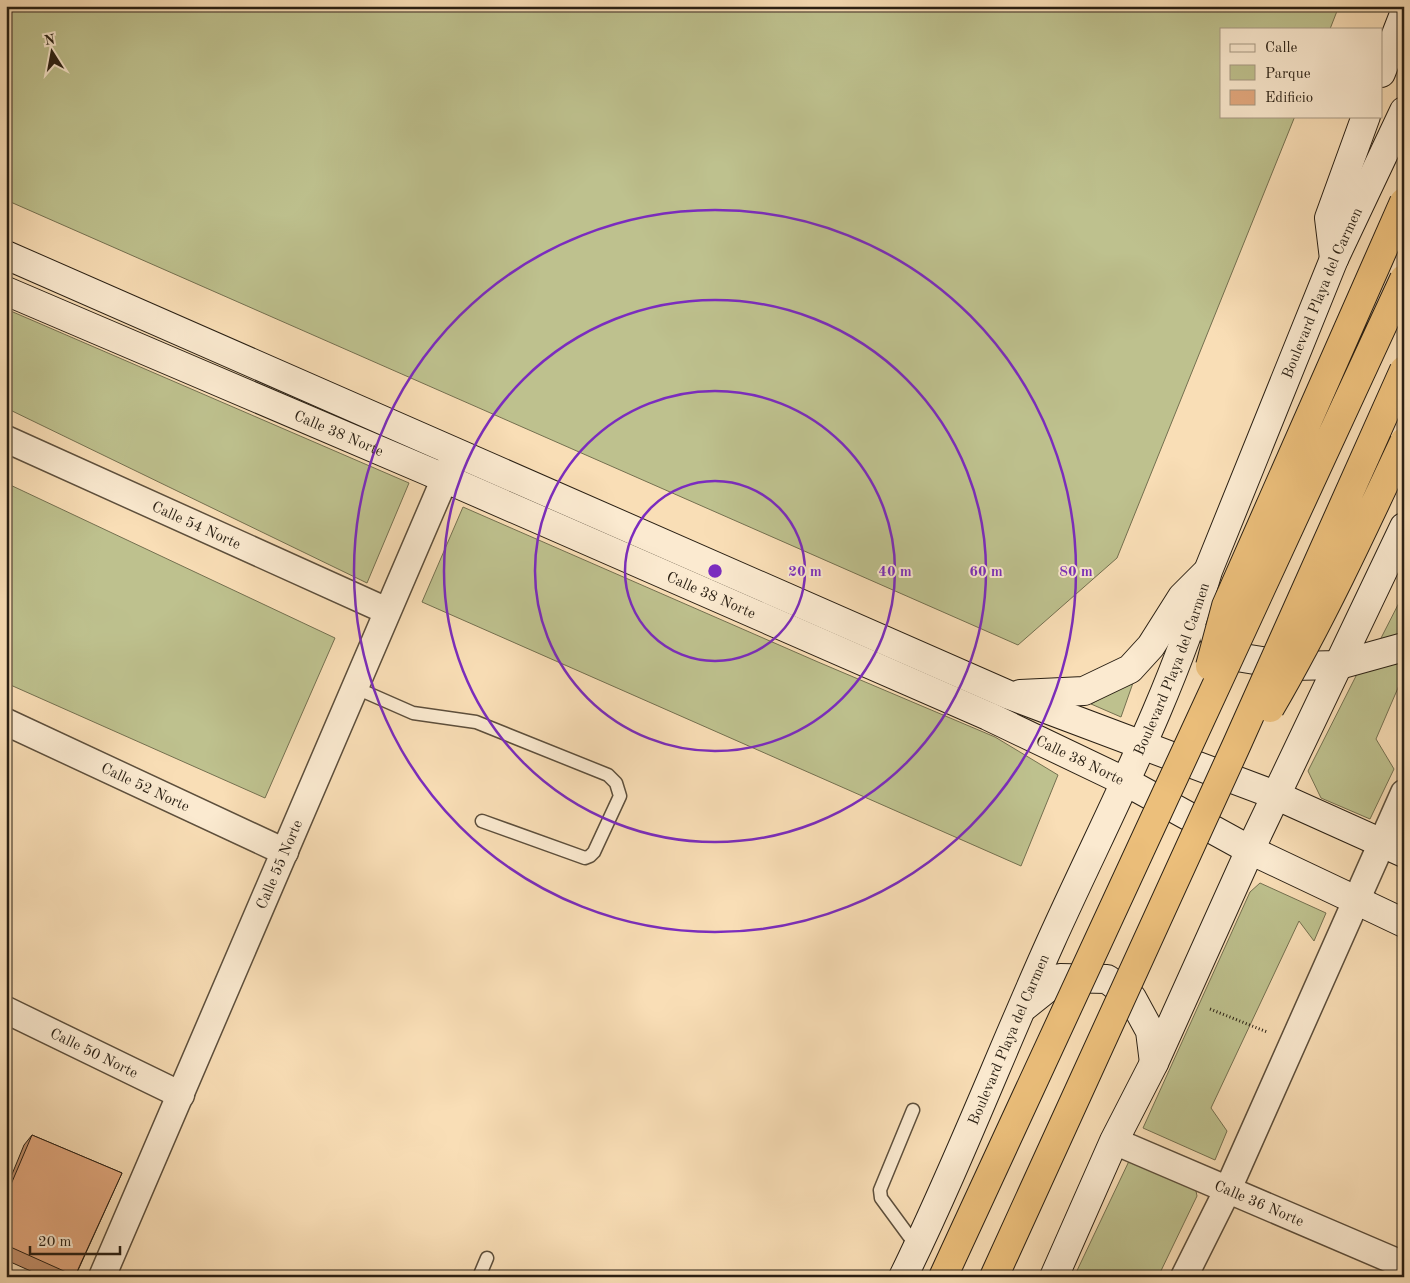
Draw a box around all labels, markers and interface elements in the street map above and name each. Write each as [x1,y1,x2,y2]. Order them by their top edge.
north arrow [28,28,78,78]
legend [1220,28,1382,118]
text: N [43,32,57,48]
text: Calle [1265,41,1298,56]
text: Parque [1265,67,1311,82]
text: Edificio [1265,91,1313,106]
street label: Boulevard Playa del Carmen [1281,206,1366,381]
street label: Calle 38 Norte [291,409,385,460]
street label: Calle 54 Norte [149,500,243,553]
centre of rings [706,562,724,580]
text: 20 m [788,565,822,580]
text: 40 m [878,565,912,580]
text: 60 m [969,565,1003,580]
text: 80 m [1059,565,1093,580]
street label: Calle 38 Norte [664,570,758,622]
street label: Boulevard Playa del Carmen [1132,581,1213,758]
street label: Calle 38 Norte [1033,734,1126,789]
street label: Calle 52 Norte [98,761,192,815]
street label: Calle 55 Norte [255,818,306,912]
street label: Boulevard Playa del Carmen [967,952,1053,1128]
street label: Calle 50 Norte [47,1027,140,1082]
street label: Calle 36 Norte [1212,1179,1306,1230]
scale bar [30,1223,120,1255]
text: 20 m [38,1235,72,1250]

